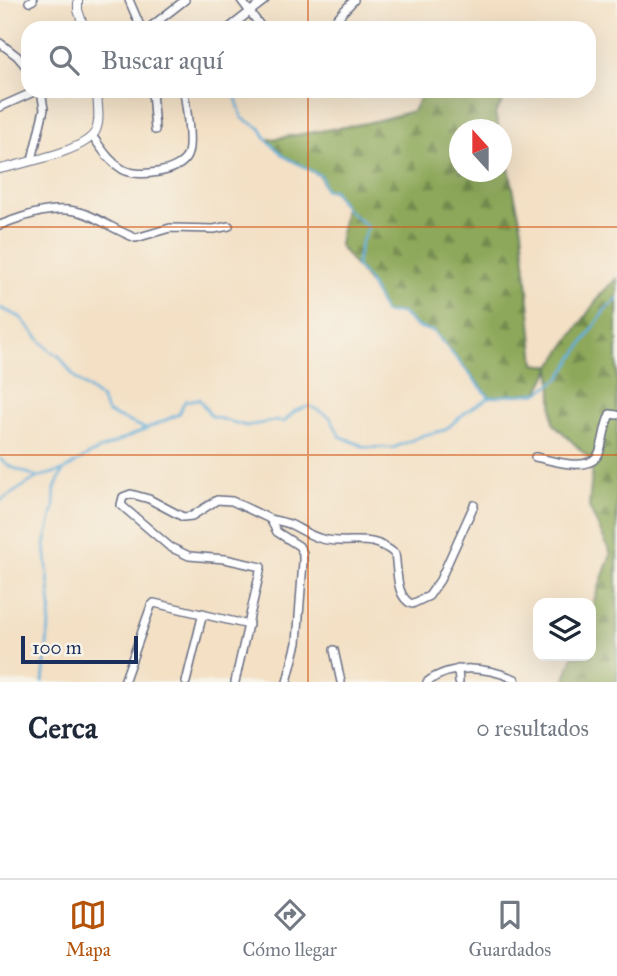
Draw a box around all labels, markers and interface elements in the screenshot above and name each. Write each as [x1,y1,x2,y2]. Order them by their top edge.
search box [21,21,596,98]
icon: search [45,41,83,79]
text: Buscar aquí [101,44,223,76]
north arrow [449,119,512,182]
map controls [533,598,596,661]
button: layers [533,598,596,661]
scale bar [21,633,138,665]
text: 100 m [32,636,82,659]
text: Cerca [28,710,97,746]
text: 0 resultados [476,714,589,742]
tab: Mapa [66,896,111,961]
tab: Cómo llegar [242,896,337,961]
tab: Guardados [468,896,551,961]

